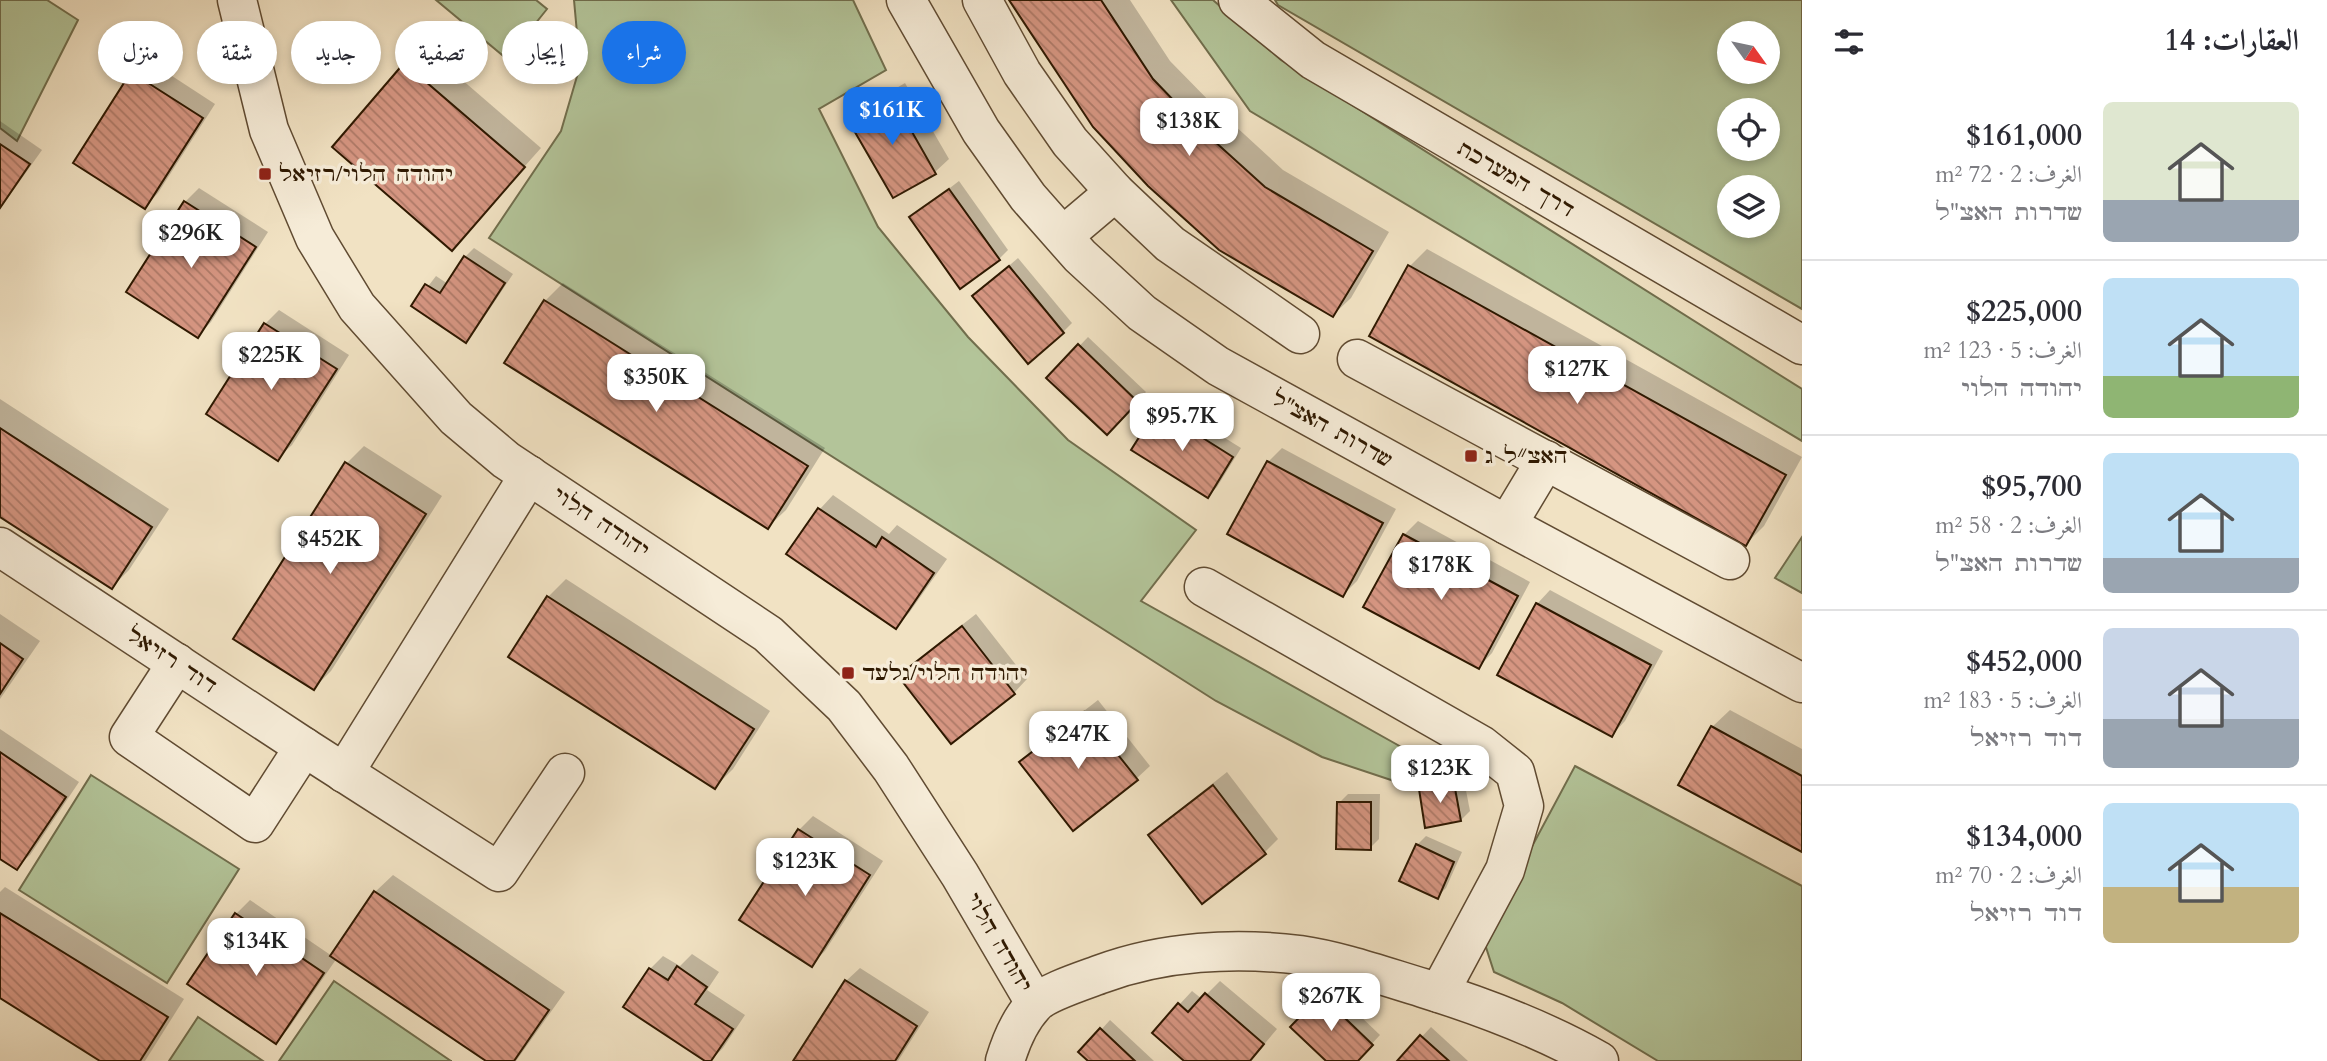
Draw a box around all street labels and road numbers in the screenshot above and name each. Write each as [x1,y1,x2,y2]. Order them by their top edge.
street label: דרך המערכת [1452,134,1580,225]
street label: שדרות האצ"ל [1266,384,1397,475]
street label: יהודה הלוי [546,480,655,565]
street label: דוד רזיאל [121,620,222,700]
street label: יהודה הלוי [958,887,1039,997]

